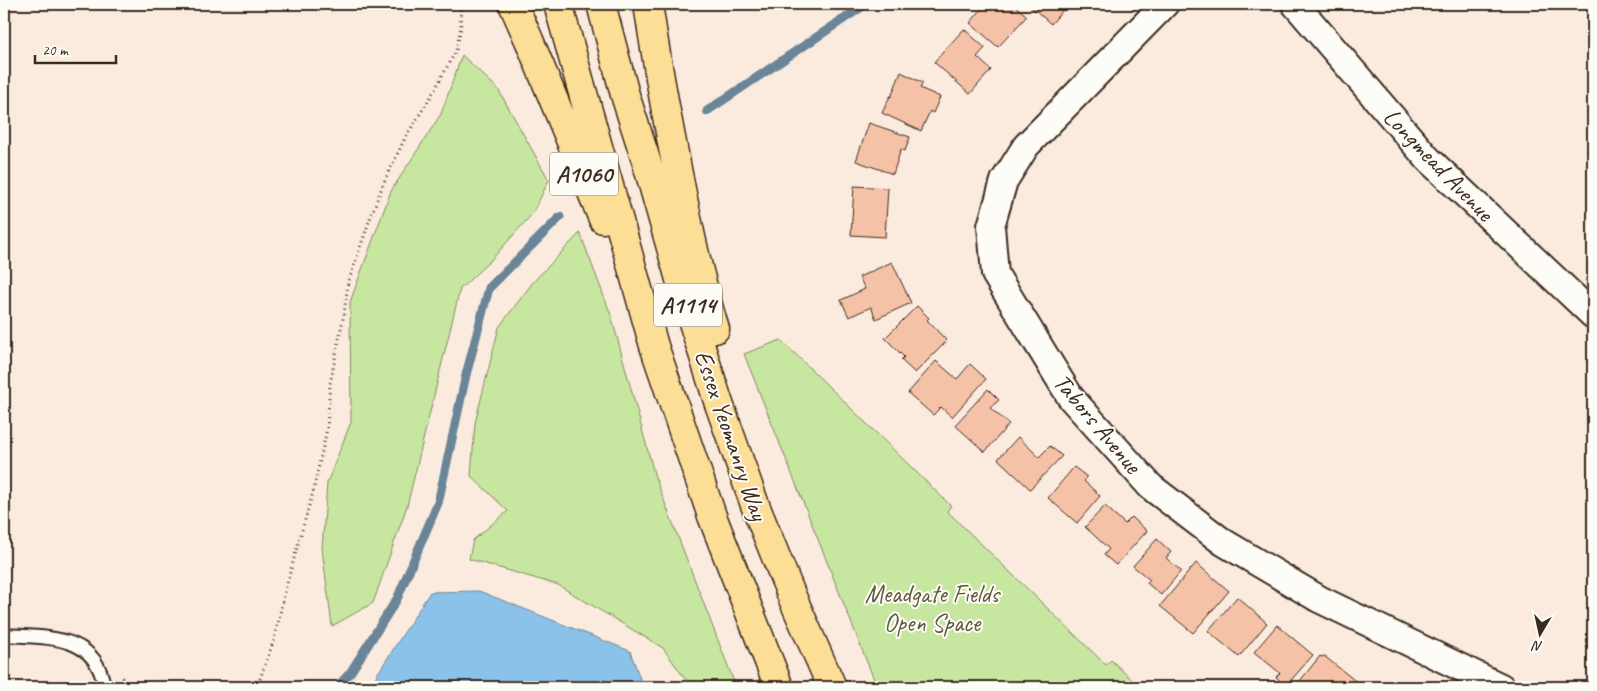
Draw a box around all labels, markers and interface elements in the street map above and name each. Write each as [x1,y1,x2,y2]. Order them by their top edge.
scale bar [35,32,116,64]
text: 20 m [42,41,69,60]
street label: Longmead Avenue [1376,101,1502,229]
road number: A1060 [550,152,618,195]
road number: A1114 [654,284,722,326]
street label: Essex Yeomanry Way [687,346,776,526]
street label: Tabors Avenue [1046,367,1150,482]
park label: Meadgate Fields Open Space [865,578,1002,639]
north arrow [1514,608,1564,658]
text: N [1530,637,1544,655]

